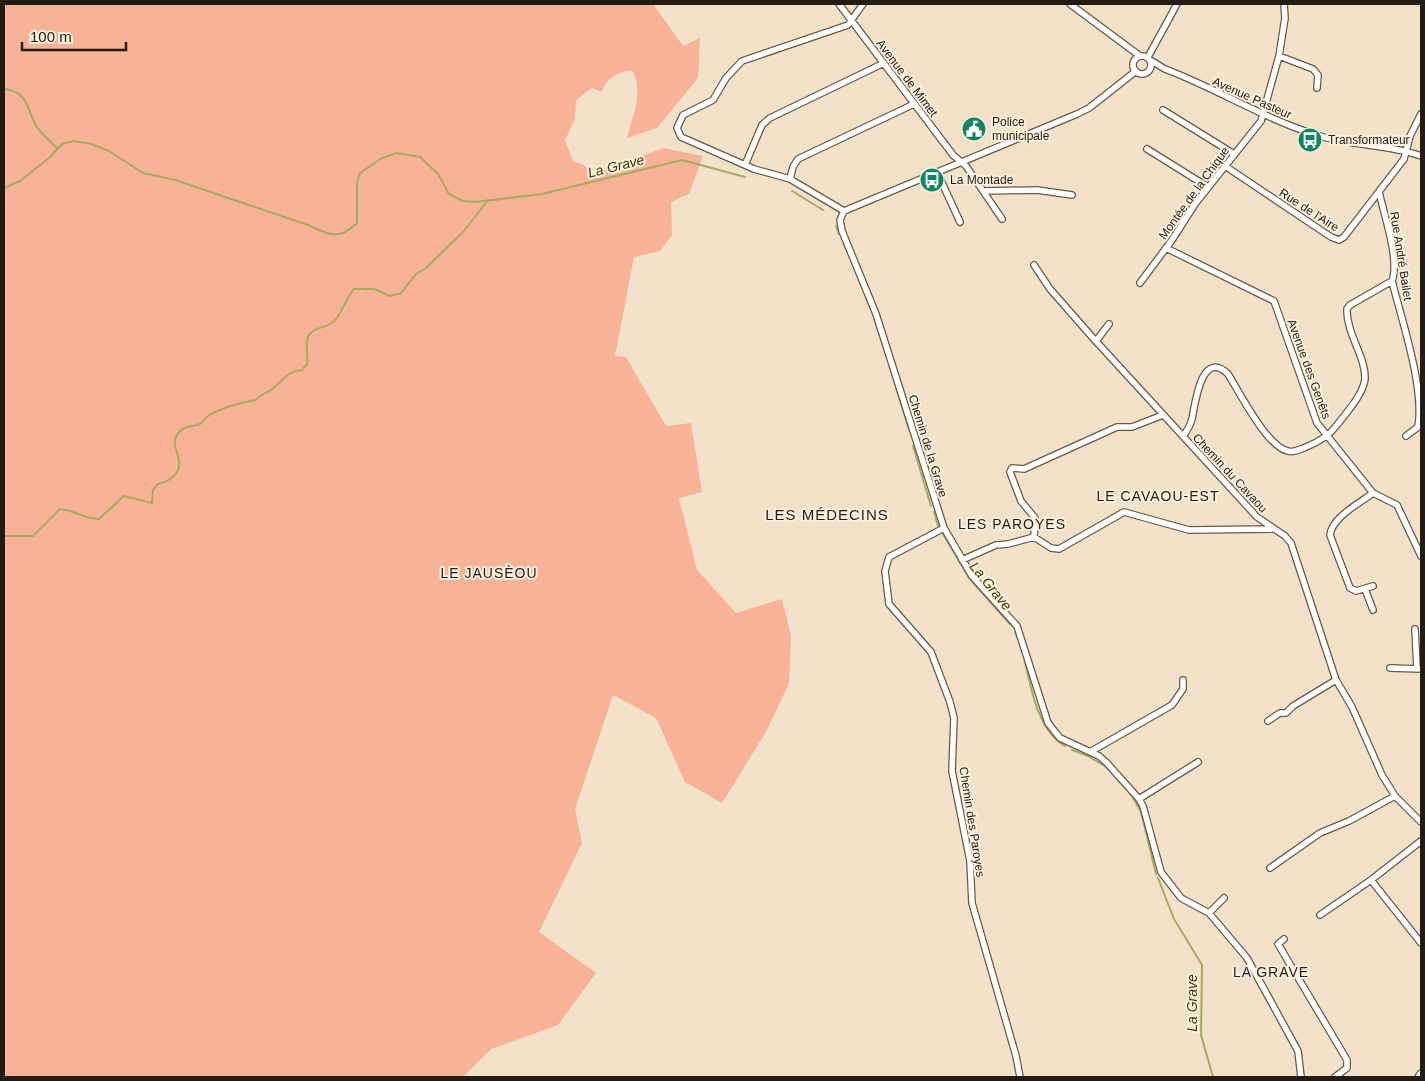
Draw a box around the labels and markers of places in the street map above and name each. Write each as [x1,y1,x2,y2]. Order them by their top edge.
place label: Police municipale [992,115,1050,143]
public building icon: Police municipale [961,116,987,142]
bus stop icon: Transformateur [1297,127,1323,153]
place label: Transformateur [1328,133,1410,147]
bus stop icon: La Montade [919,167,945,193]
place label: La Montade [950,173,1014,187]

